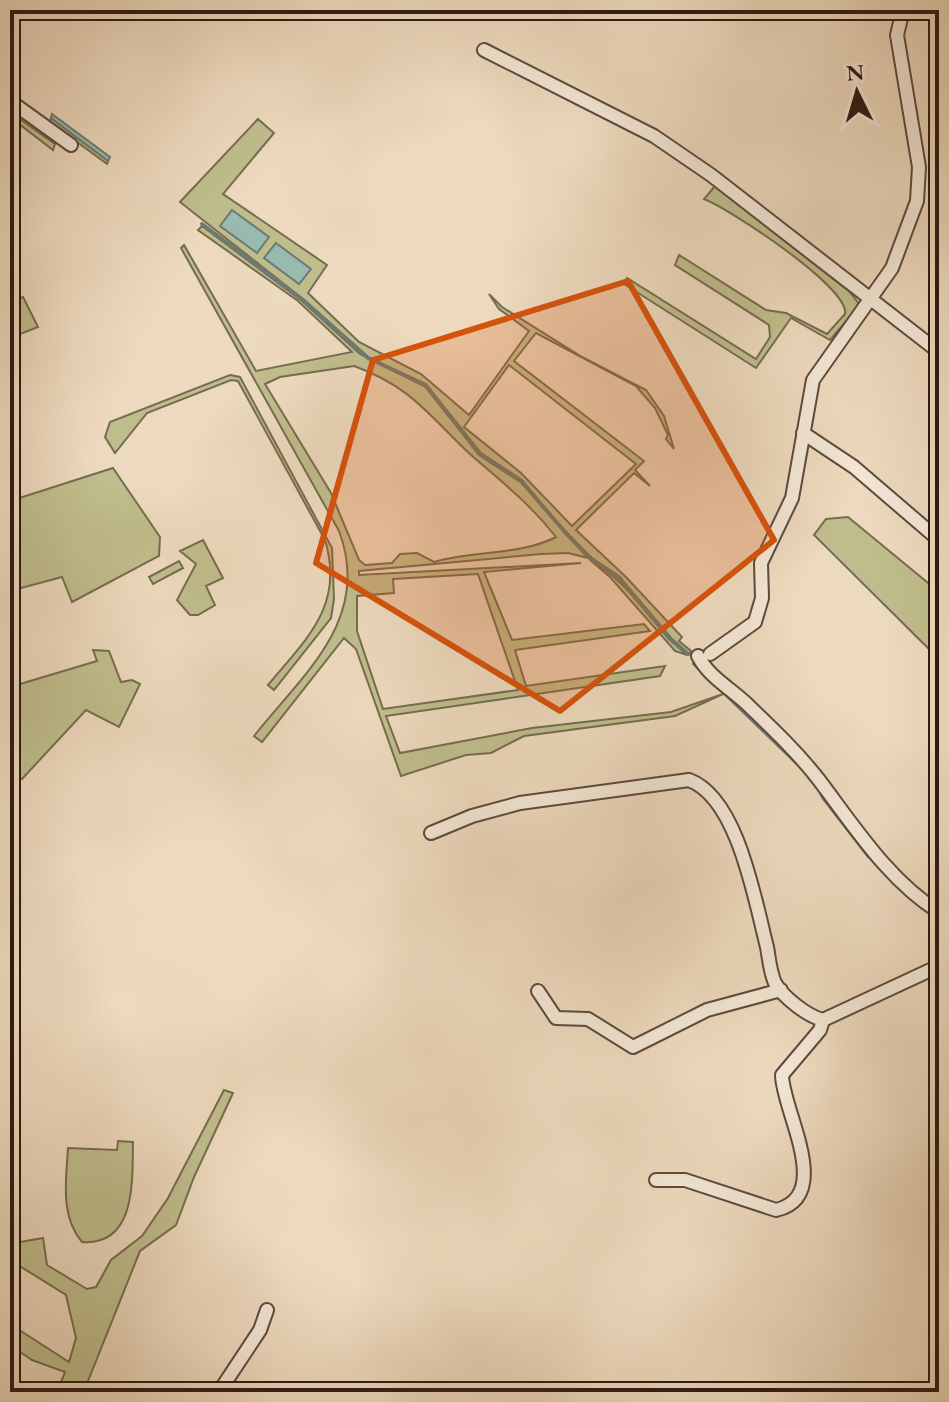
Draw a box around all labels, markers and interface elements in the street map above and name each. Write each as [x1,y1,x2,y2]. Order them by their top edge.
north arrow [817,52,897,132]
text: N [845,57,866,88]

